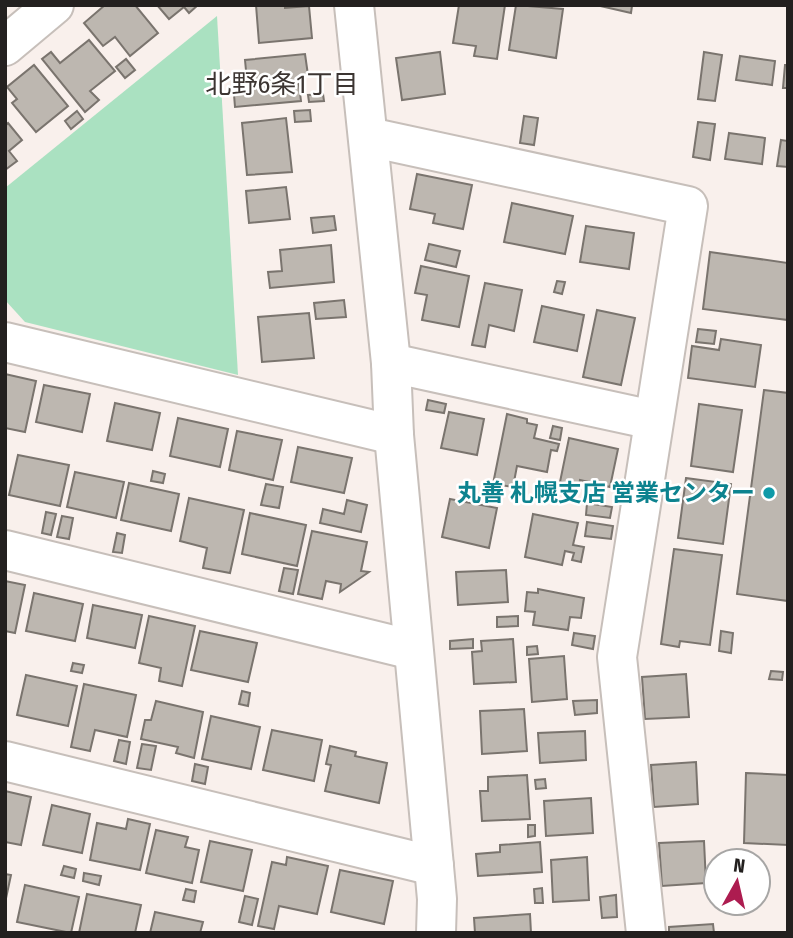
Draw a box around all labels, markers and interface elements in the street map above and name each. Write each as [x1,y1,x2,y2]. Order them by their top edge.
district label: 北野6条1丁目 [205,69,359,100]
place label: 丸善 札幌支店 営業センター [457,479,755,507]
marker: 丸善 札幌支店 営業センター [761,485,777,501]
north arrow [702,847,772,917]
text: N [732,853,747,878]

